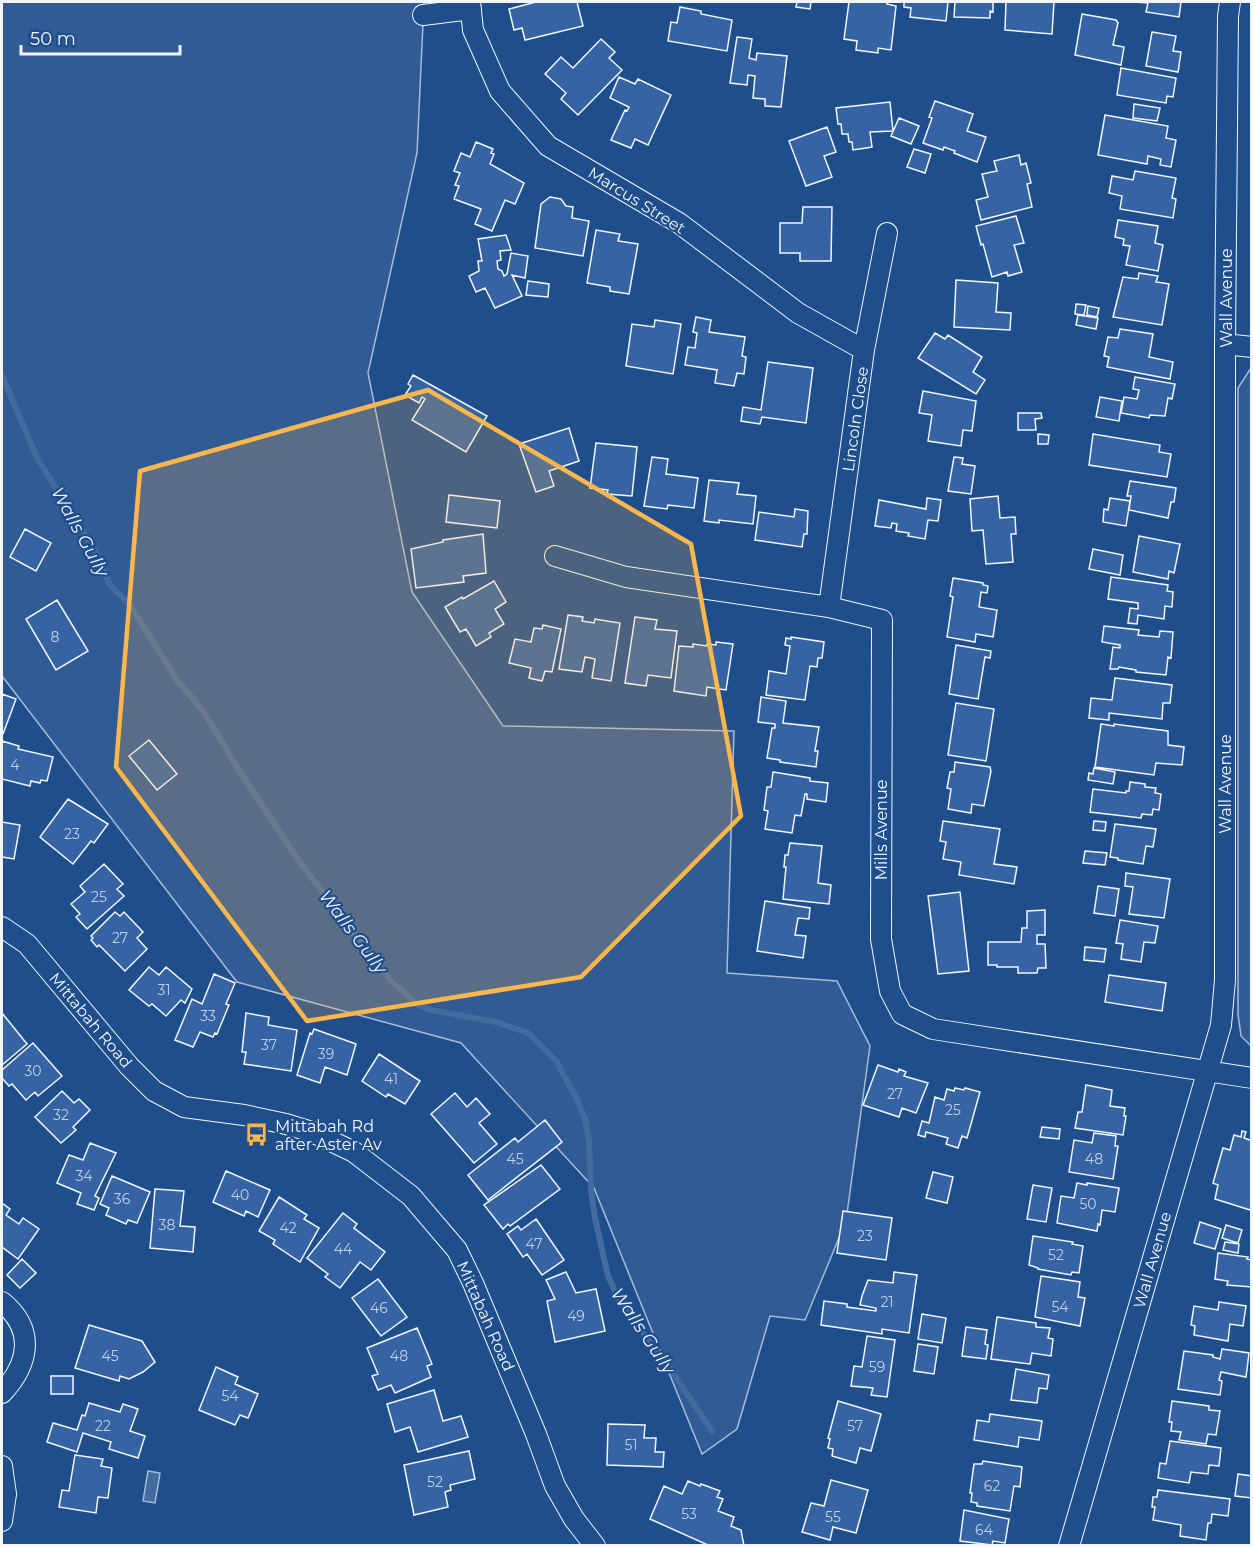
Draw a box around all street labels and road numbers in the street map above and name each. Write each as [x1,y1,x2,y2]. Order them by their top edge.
street label: Marcus Street [585,163,689,238]
street label: Wall Avenue [1217,248,1236,348]
street label: Lincoln Close [839,365,872,473]
street label: Wall Avenue [1216,734,1235,834]
street label: Mills Avenue [872,780,891,880]
street label: Mittabah Road [45,969,136,1072]
street label: Wall Avenue [1130,1210,1175,1311]
street label: Mittabah Road [453,1258,518,1374]

